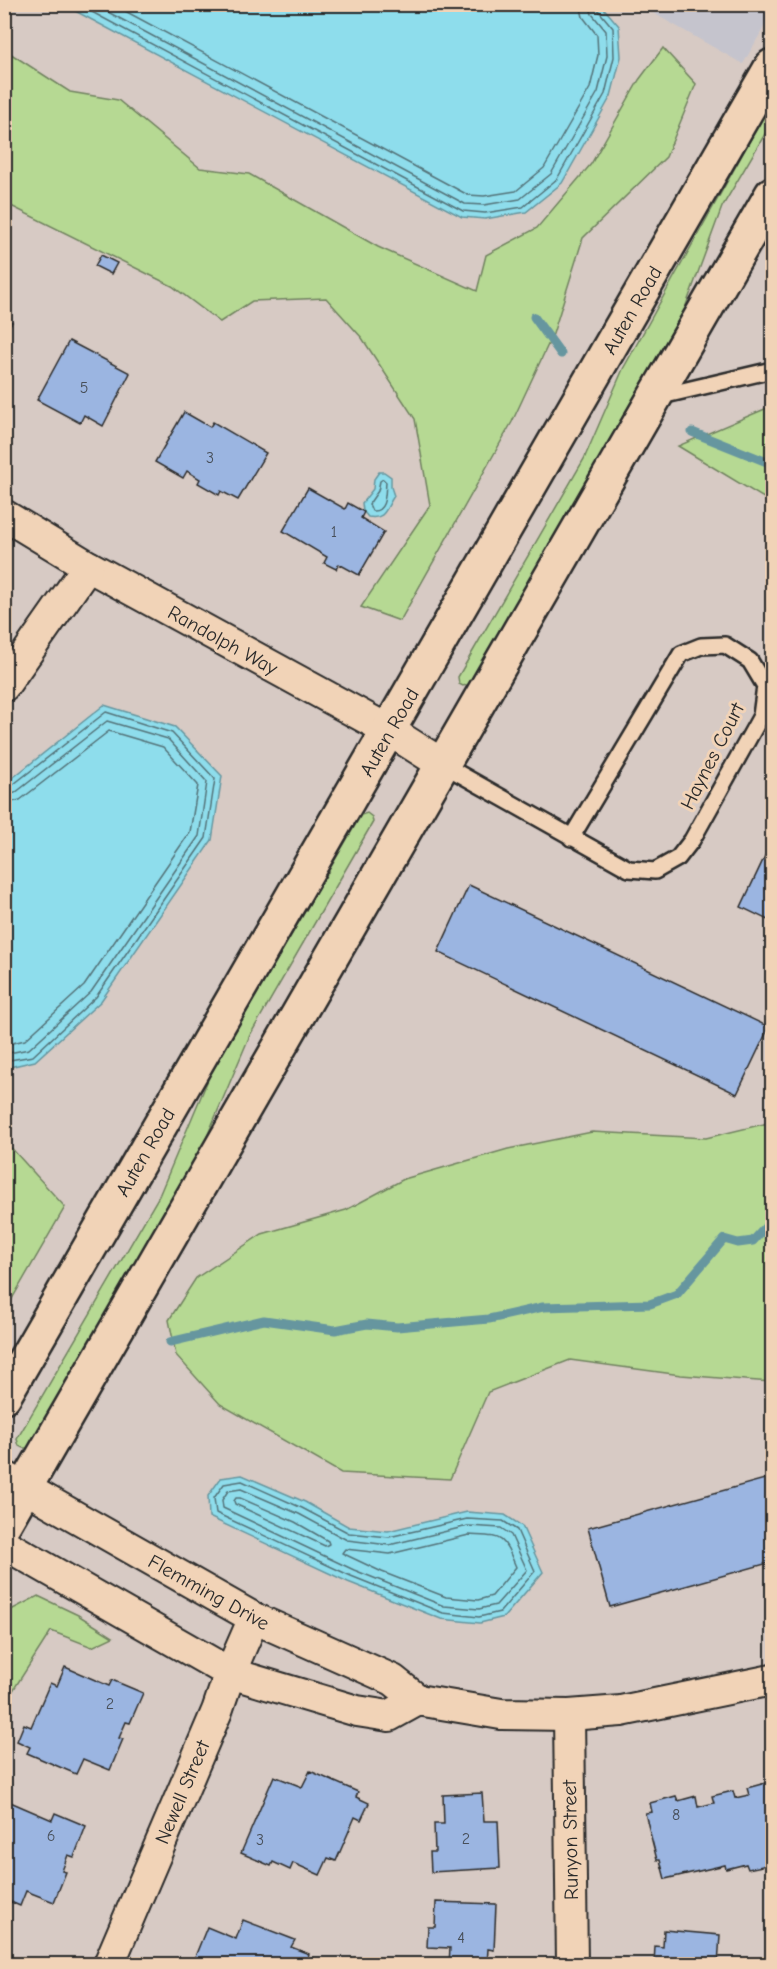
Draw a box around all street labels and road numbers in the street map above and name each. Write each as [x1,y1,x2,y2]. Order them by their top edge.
street label: Auten Road [598,262,667,358]
street label: Randolph Way [164,601,282,680]
street label: Auten Road [355,684,424,780]
street label: Haynes Court [676,698,750,813]
street label: Auten Road [111,1104,180,1200]
street label: Flemming Drive [144,1550,273,1635]
street label: Newell Street [150,1736,215,1847]
street label: Runyon Street [558,1778,583,1900]

